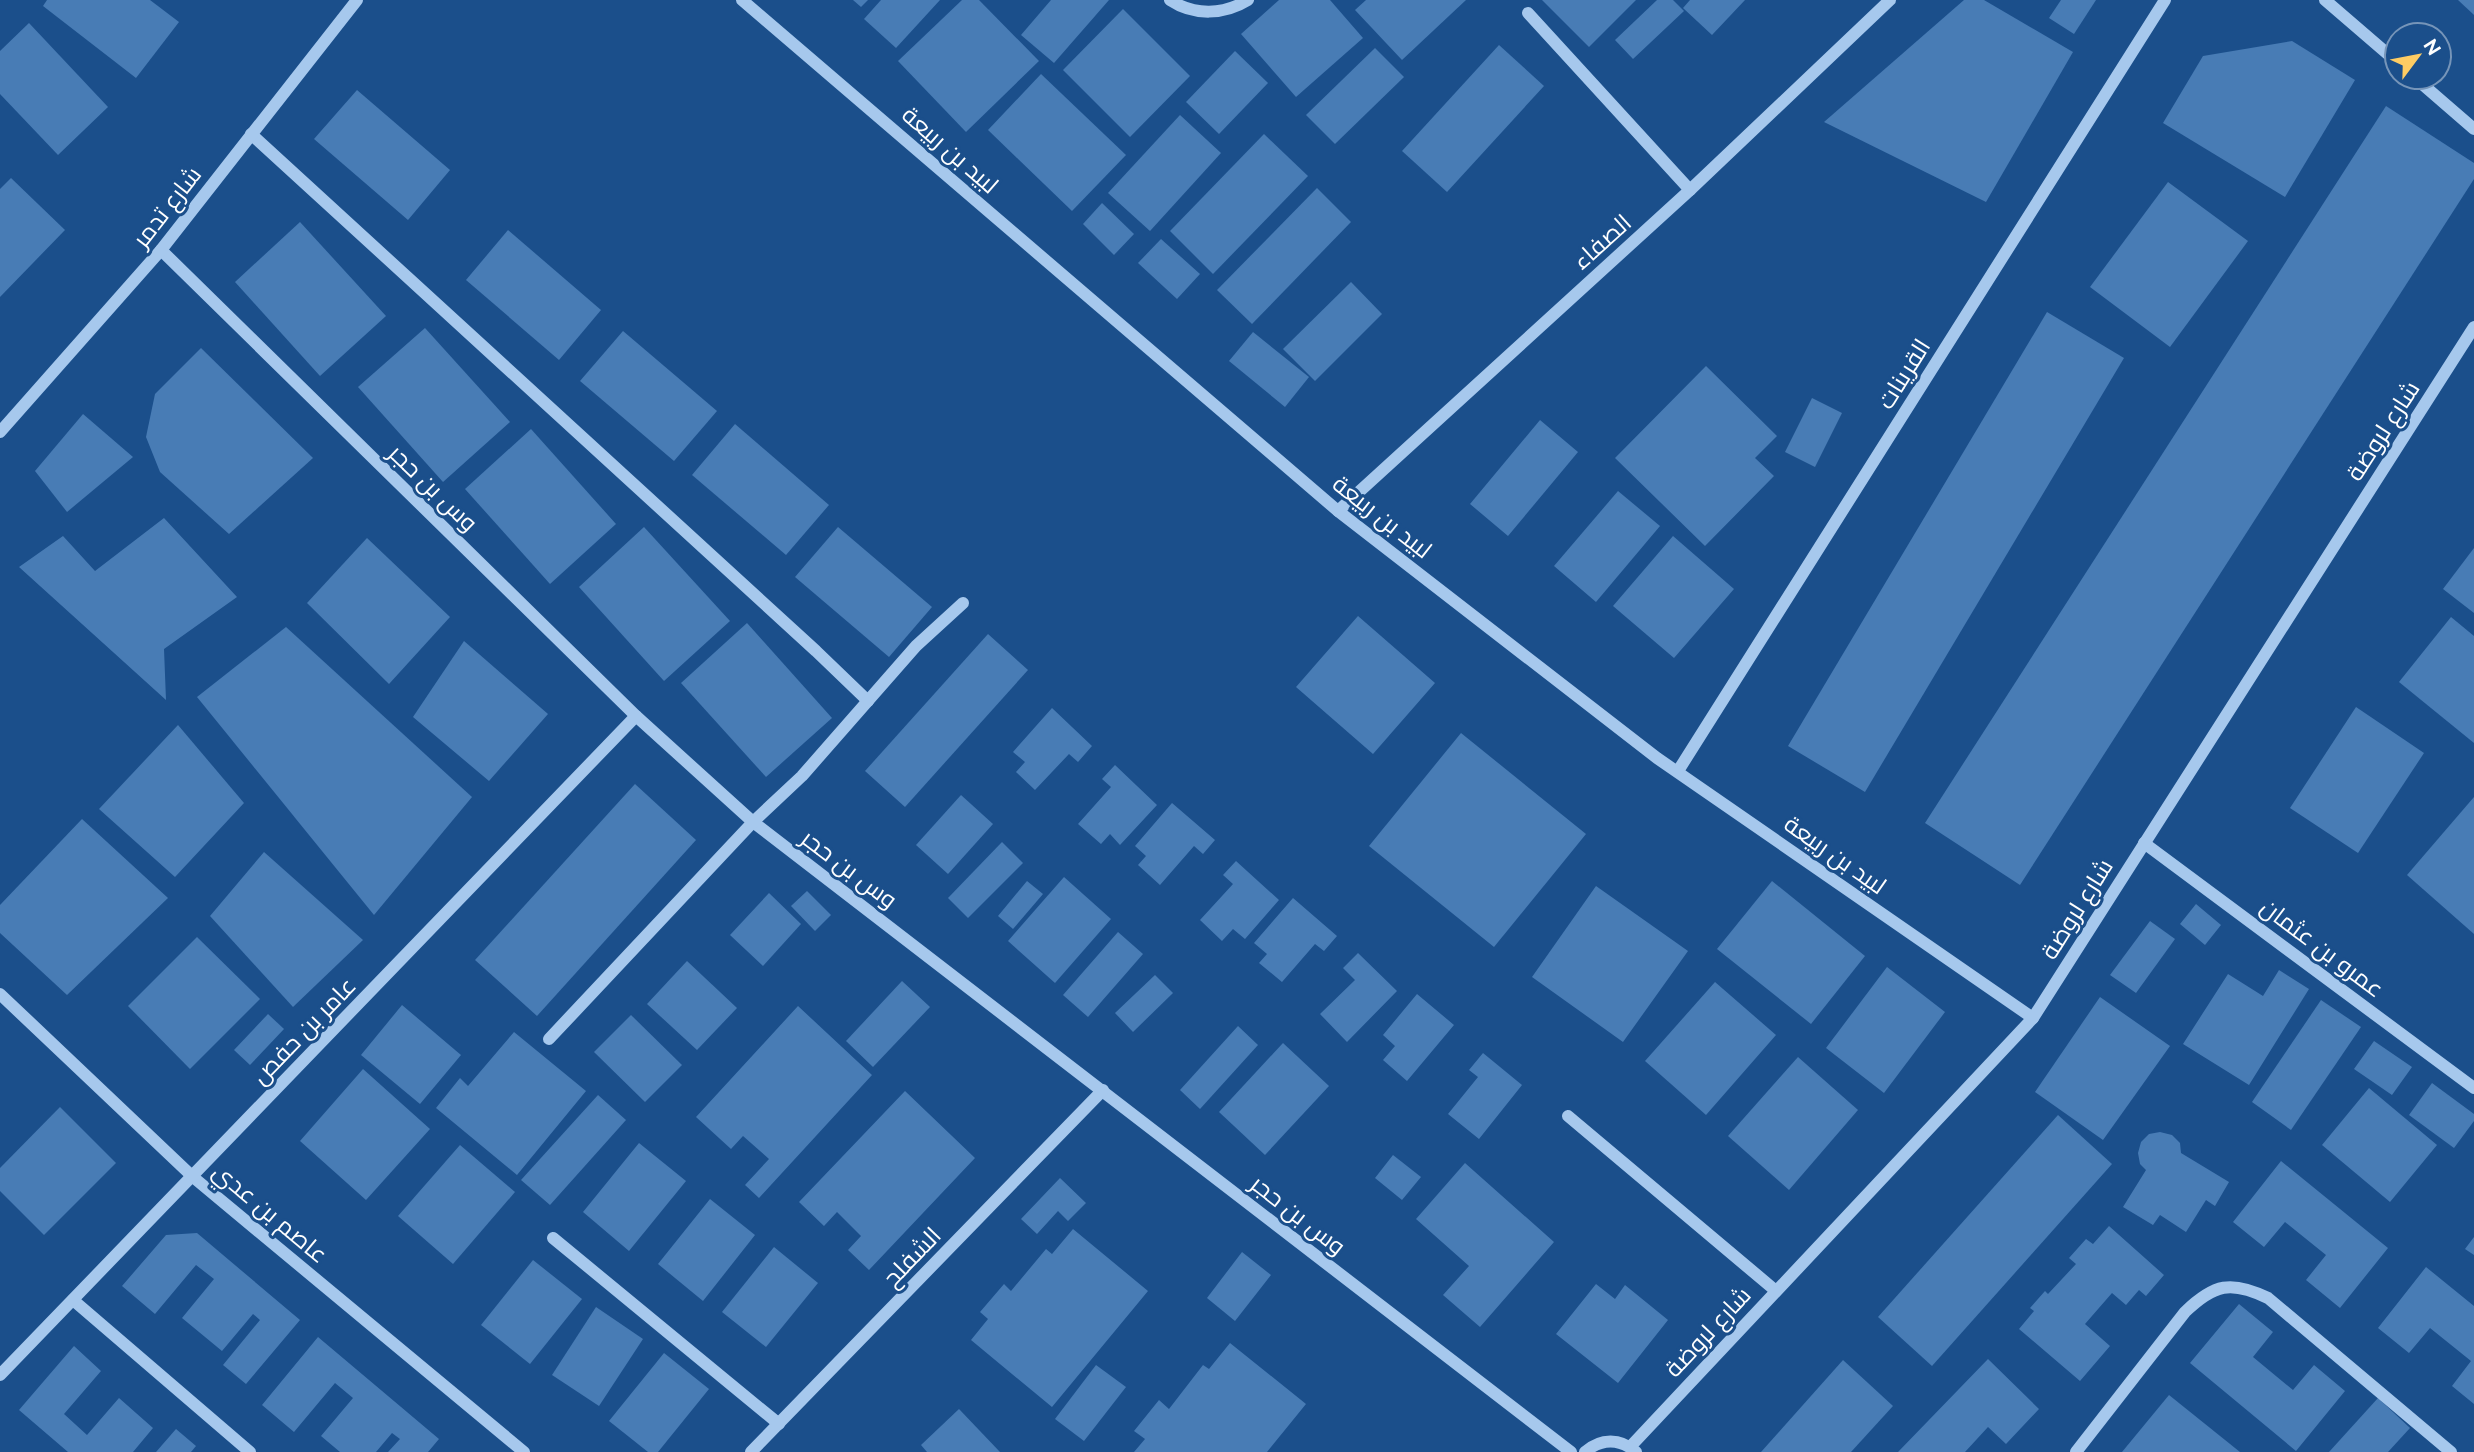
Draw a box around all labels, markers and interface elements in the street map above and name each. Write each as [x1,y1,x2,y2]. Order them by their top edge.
north arrow [2383,21,2453,91]
text: N [2419,35,2446,59]
street label: لبيد بن ربيعة [896,100,1004,199]
street label: شارع تدمر [125,161,209,256]
street label: الصفاء [1566,208,1637,275]
street label: القرينات [1871,333,1936,414]
street label: شارع لروضة [2340,375,2427,487]
street label: وس بن حجر [381,437,484,537]
street label: لبيد بن ربيعة [1327,469,1438,564]
street label: لبيد بن ربيعة [1779,809,1892,900]
street label: وس بن حجر [794,822,903,914]
street label: شارع لروضة [2034,853,2121,965]
street label: عمرو بن عثمان [2255,892,2390,1003]
street label: عامر بن حفص [246,971,362,1090]
street label: عاصم بن عدي [205,1156,334,1272]
street label: وس بن حجر [1243,1167,1352,1261]
street label: الشفلح [876,1221,948,1294]
street label: شارع لروضة [1658,1280,1758,1384]

